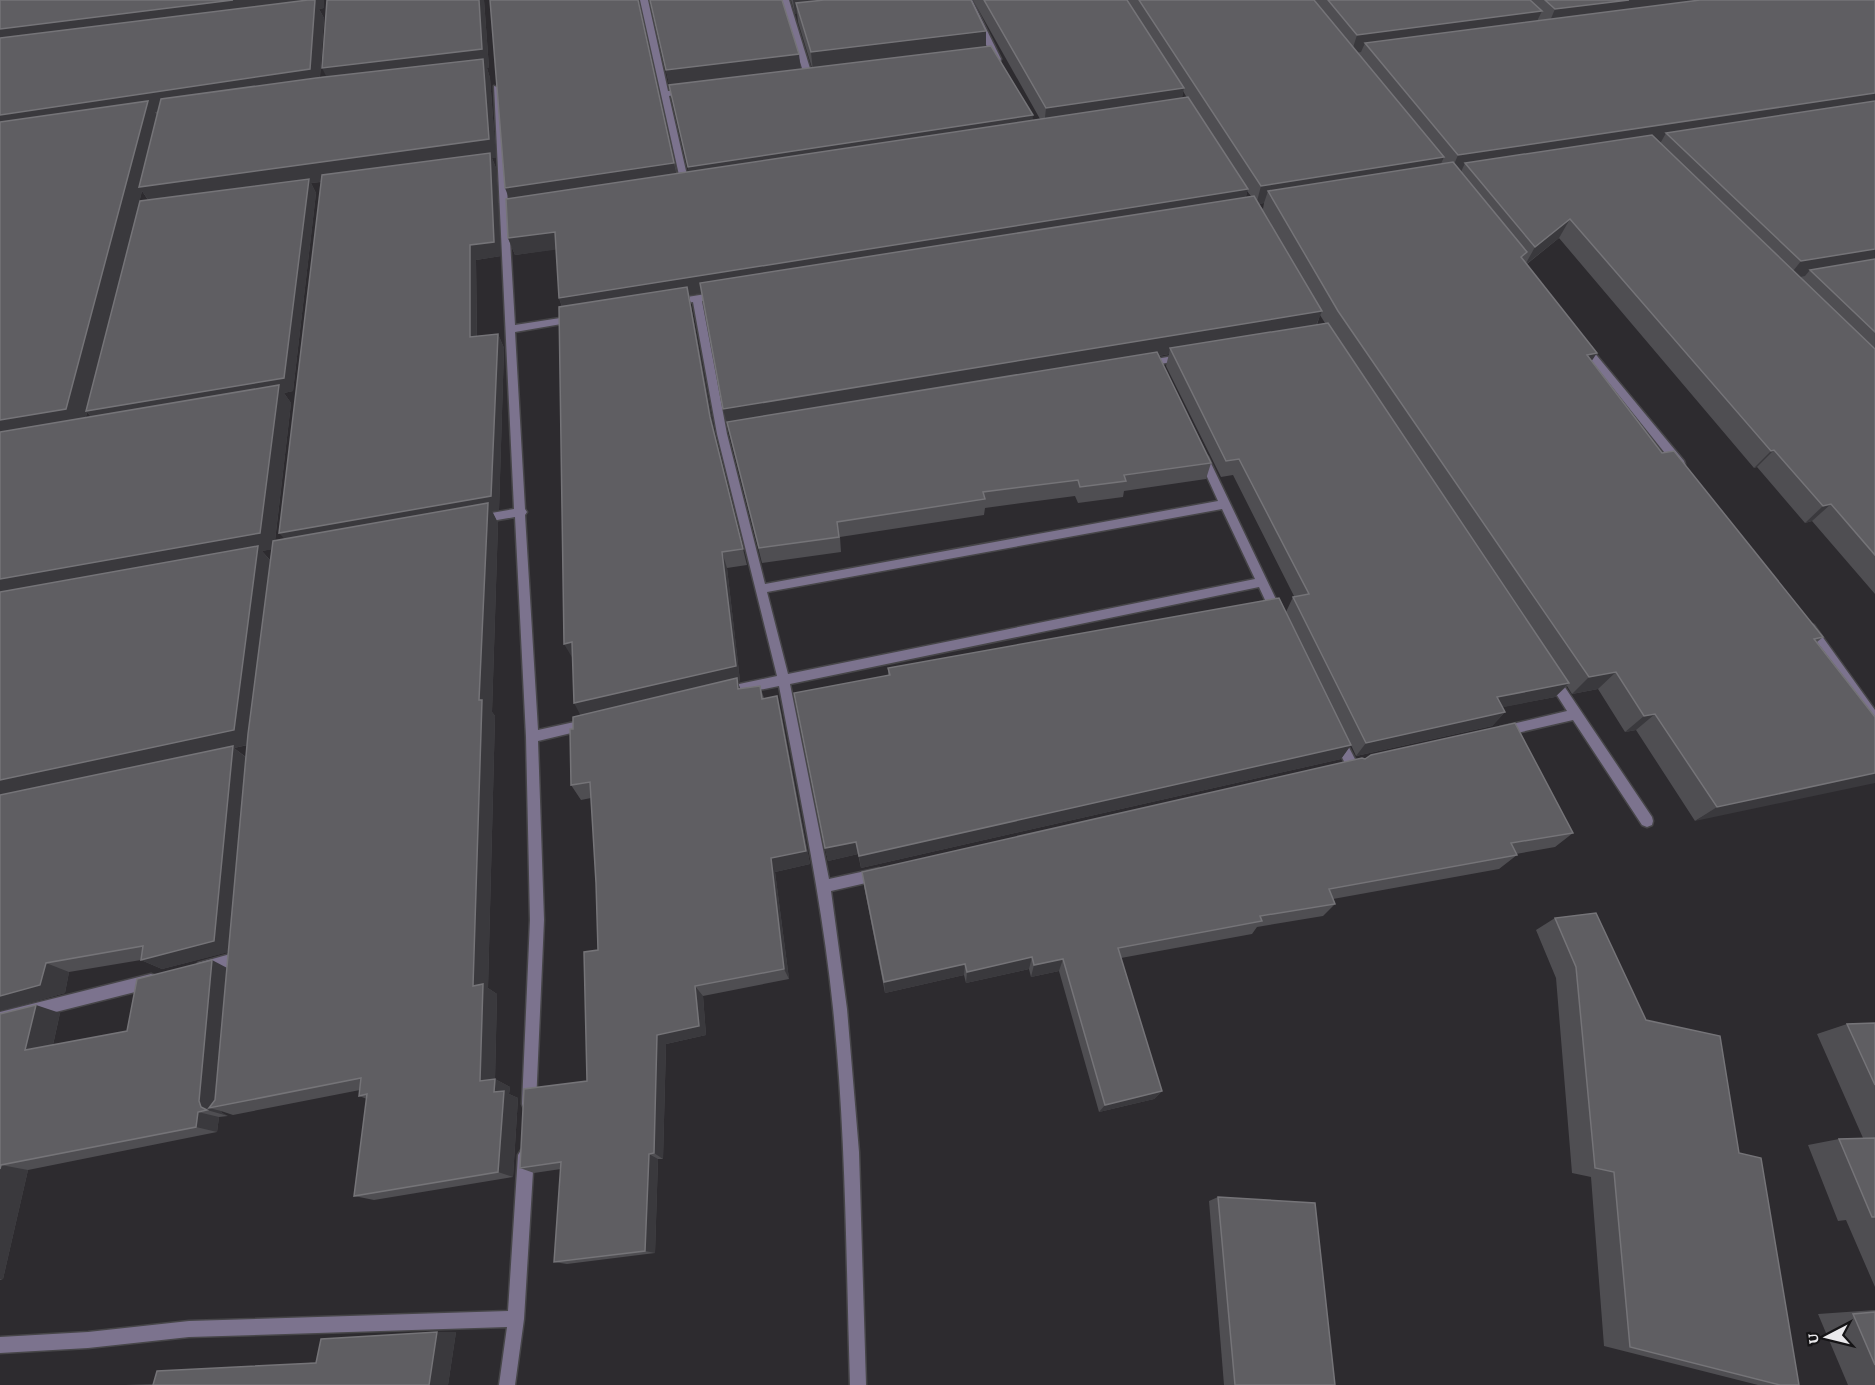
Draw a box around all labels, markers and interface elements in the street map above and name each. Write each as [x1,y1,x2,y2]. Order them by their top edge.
north arrow [1797,1307,1857,1367]
text: U [1803,1332,1822,1345]

